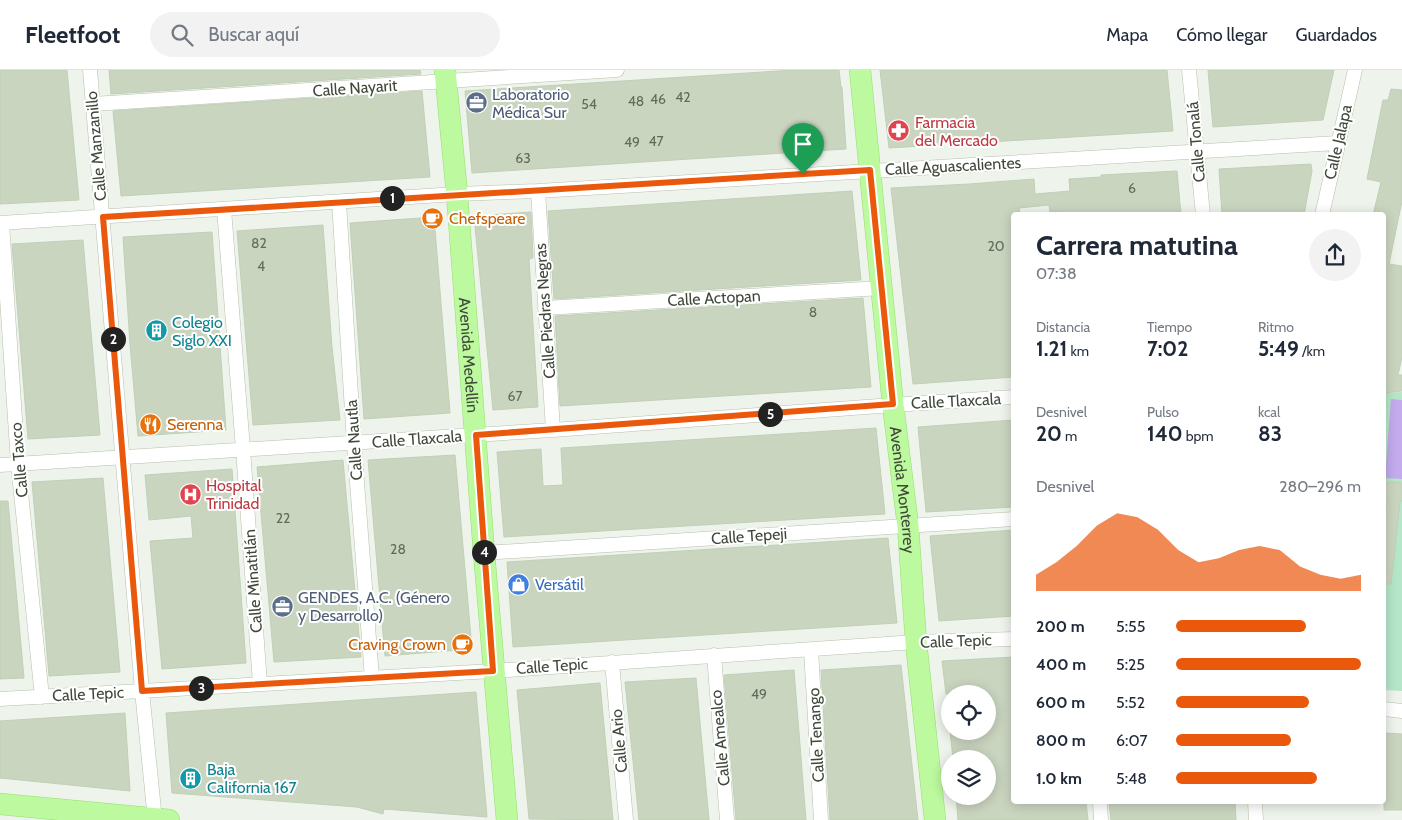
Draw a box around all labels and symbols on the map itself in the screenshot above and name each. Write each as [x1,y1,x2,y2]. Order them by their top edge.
street label: Calle Nayarit [312,76,399,100]
place label: Laboratorio Médica Sur [492,85,569,122]
house number: 42 [675,88,691,106]
street label: Calle Manzanillo [82,90,110,202]
house number: 46 [650,90,666,108]
office icon: Laboratorio Médica Sur [464,91,488,115]
house number: 48 [628,92,644,110]
house number: 54 [581,95,597,113]
street label: Calle Tonalá [1183,101,1209,183]
street label: Calle Jalapa [1320,102,1356,181]
place label: Farmacia del Mercado [915,113,998,150]
pharmacy icon: Farmacia del Mercado [887,119,911,143]
pin [782,123,824,174]
house number: 47 [648,132,664,150]
house number: 49 [624,133,640,151]
house number: 63 [515,149,531,167]
street label: Calle Aguascalientes [884,153,1022,179]
house number: 6 [1128,179,1136,197]
pin: 1 [380,186,404,210]
cafe icon: Chefspeare [421,206,445,230]
place label: Chefspeare [449,209,525,228]
house number: 82 [251,234,267,252]
house number: 20 [987,237,1005,255]
street label: Calle Piedras Negras [531,242,559,379]
house number: 4 [257,257,265,275]
street label: Calle Actopan [667,286,761,310]
street label: Avenida Medellín [455,297,483,413]
house number: 8 [809,303,817,321]
place label: Colegio Siglo XXI [172,313,232,350]
building icon: Colegio Siglo XXI [144,319,168,343]
pin: 2 [100,326,126,352]
house number: 67 [508,387,522,405]
street label: Calle Tlaxcala [910,389,1002,413]
street label: Calle Nautla [342,399,366,481]
pin: 5 [758,402,782,426]
restaurant icon: Serenna [139,412,163,436]
place label: Serenna [167,415,223,434]
street label: Calle Taxco [6,421,32,498]
street label: Avenida Monterrey [886,425,919,554]
street label: Calle Tlaxcala [371,426,463,452]
place label: Hospital Trinidad [206,476,262,513]
hospital icon: Hospital Trinidad [178,482,202,506]
house number: 22 [276,509,290,527]
street label: Calle Tepeji [710,524,788,548]
street label: Calle Minatitlán [240,528,266,634]
house number: 28 [390,540,406,558]
pin: 4 [472,540,496,564]
shop icon: Versátil [507,572,531,596]
place label: Versátil [535,575,584,594]
place label: GENDES, A.C. (Género y Desarrollo) [298,588,450,625]
office icon: GENDES, A.C. (Género y Desarrollo) [270,594,294,618]
street label: Calle Tepic [920,630,992,652]
cafe icon: Craving Crown [450,632,474,656]
place label: Craving Crown [348,635,446,654]
street label: Calle Tepic [516,654,588,678]
pin: 3 [188,676,214,700]
street label: Calle Tepic [52,683,124,705]
house number: 49 [751,685,767,703]
street label: Calle Tenango [804,687,828,783]
street label: Calle Amealco [706,689,734,787]
street label: Calle Ario [607,708,631,774]
place label: Baja California 167 [207,760,297,797]
building icon: Baja California 167 [179,766,203,790]

